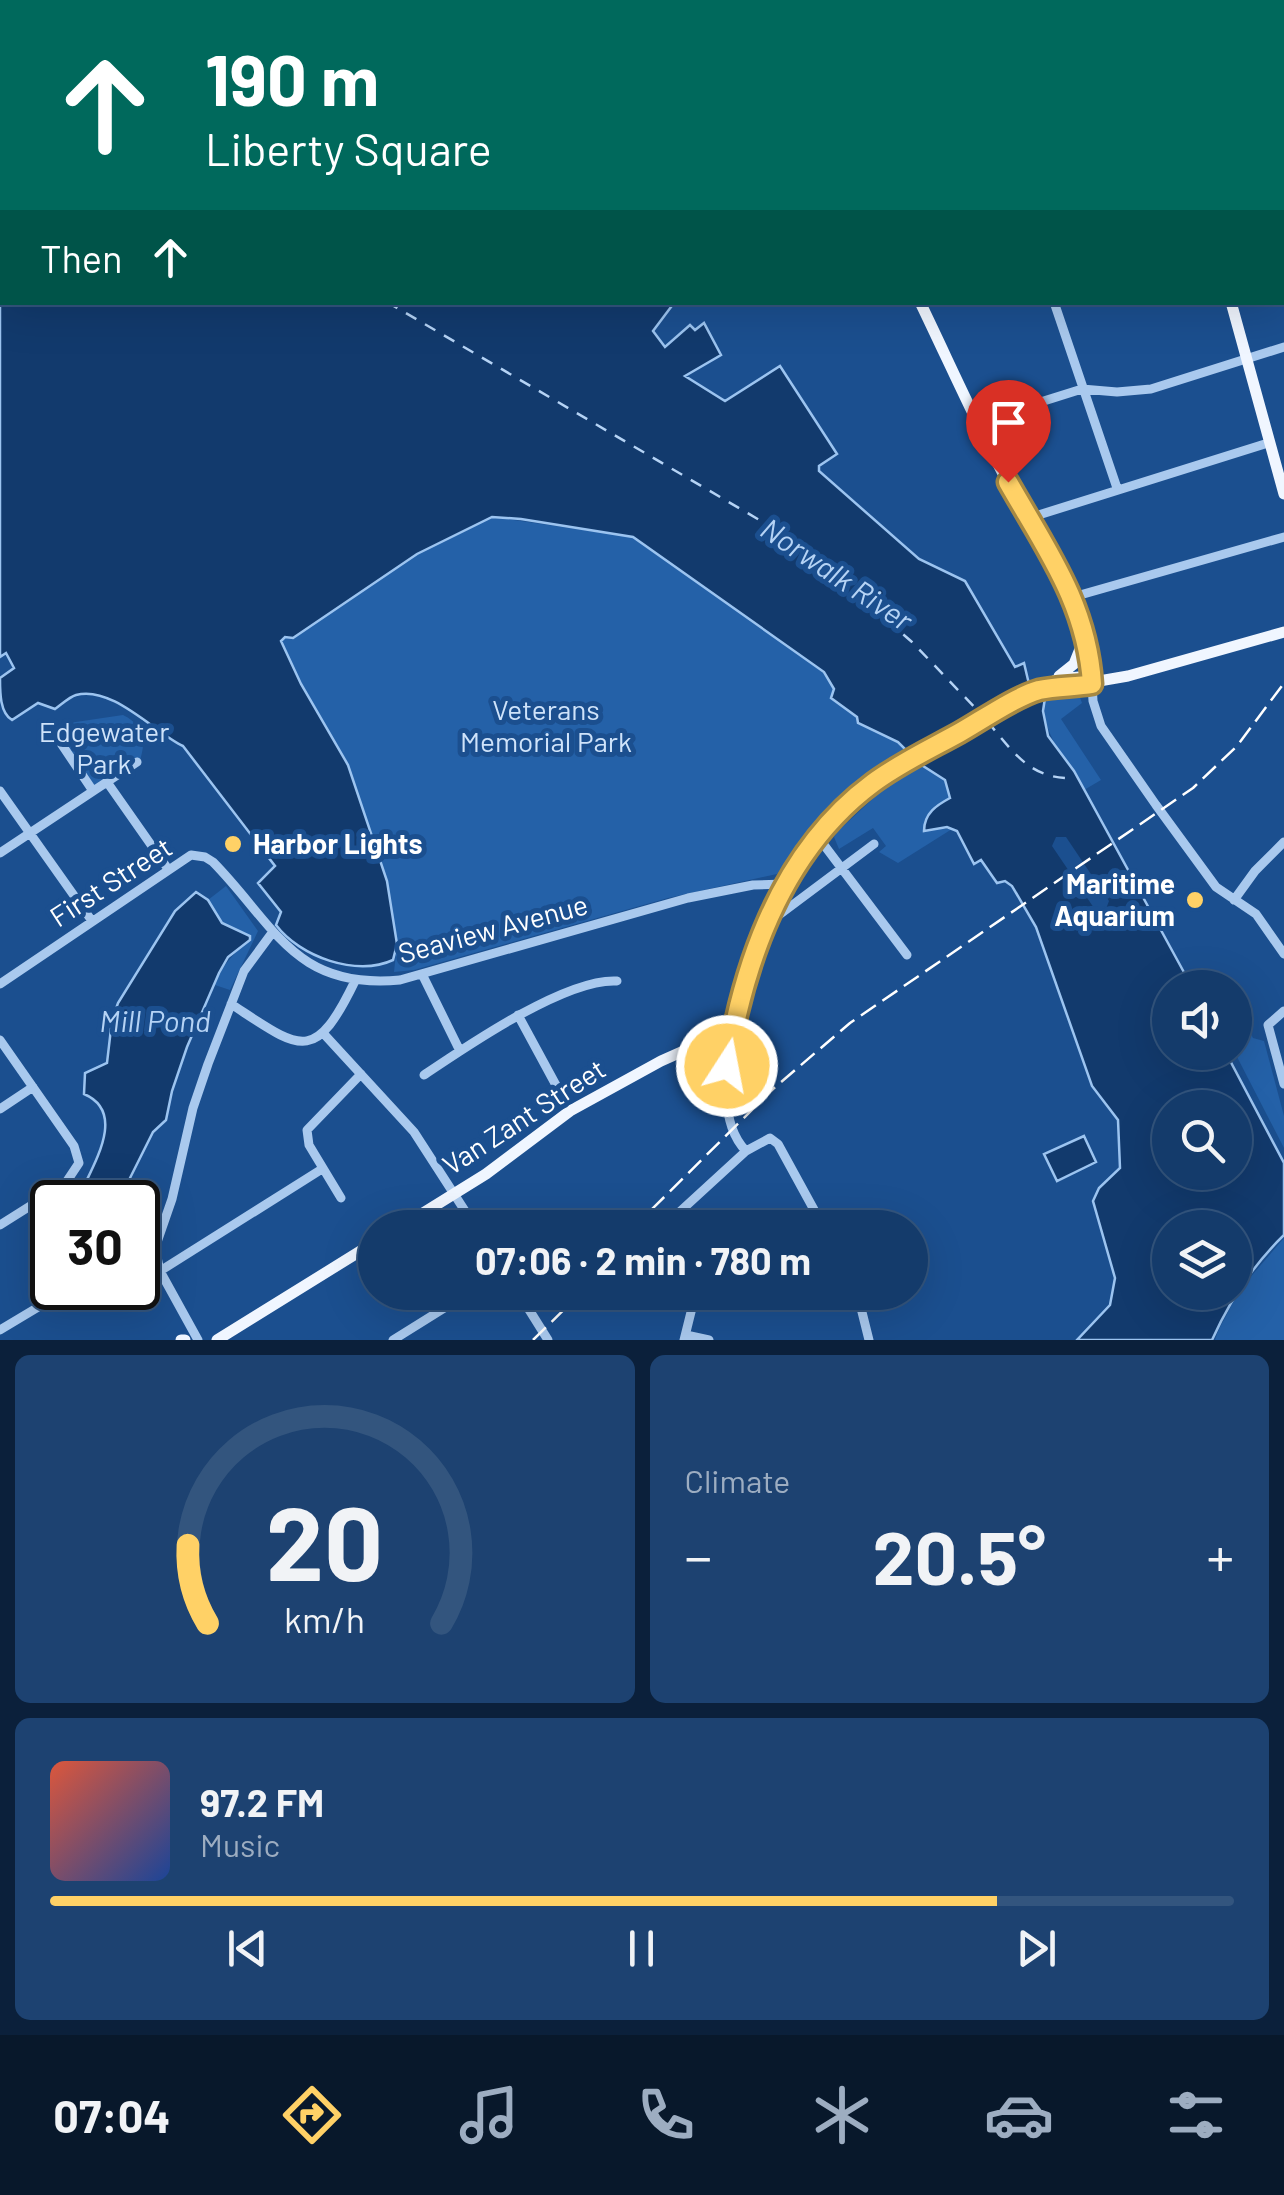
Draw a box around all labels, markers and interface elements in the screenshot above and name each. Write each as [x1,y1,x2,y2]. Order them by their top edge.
text: 190 m [205,36,379,120]
icon: ahead [40,40,170,170]
text: Liberty Square [205,121,492,175]
icon: ahead [143,230,198,285]
text: Then [40,235,123,281]
pin [966,380,1051,483]
icon: arrive [981,395,1036,450]
water label: Norwalk River [755,509,921,638]
park label: Veterans Memorial Park [460,692,632,758]
park label: Edgewater Park [39,714,169,780]
place label: Harbor Lights [253,826,423,860]
street label: First Street [43,829,178,933]
marker: Harbor Lights [222,833,244,855]
place label: Maritime Aquarium [1054,866,1175,932]
street label: Seaview Avenue [394,886,591,970]
marker: Maritime Aquarium [1184,889,1206,911]
map controls [1152,970,1252,1310]
button: sound [1152,970,1252,1070]
water label: Mill Pond [99,1002,211,1038]
position arrow [675,1014,779,1118]
street label: Van Zant Street [436,1051,611,1181]
button: search [1152,1090,1252,1190]
speed limit sign: 30 [30,1180,160,1310]
button: layers [1152,1210,1252,1310]
text: 07:06 · 2 min · 780 m [475,1237,811,1283]
text: Climate [685,1461,790,1499]
text: 20 [266,1477,384,1602]
text: 20.5° [872,1510,1046,1600]
text: − [685,1522,712,1588]
text: + [1206,1522,1234,1588]
text: km/h [284,1597,365,1640]
text: 97.2 FM [200,1779,324,1825]
text: Music [200,1825,280,1863]
icon: previous [220,1921,275,1976]
icon: pause [614,1921,669,1976]
icon: next [1009,1921,1064,1976]
icon: directions [277,2080,347,2150]
icon: music [454,2080,524,2150]
icon: phone [631,2080,701,2150]
icon: climate [807,2080,877,2150]
icon: car [984,2080,1054,2150]
icon: filters [1161,2080,1231,2150]
text: 07:04 [53,2088,171,2142]

